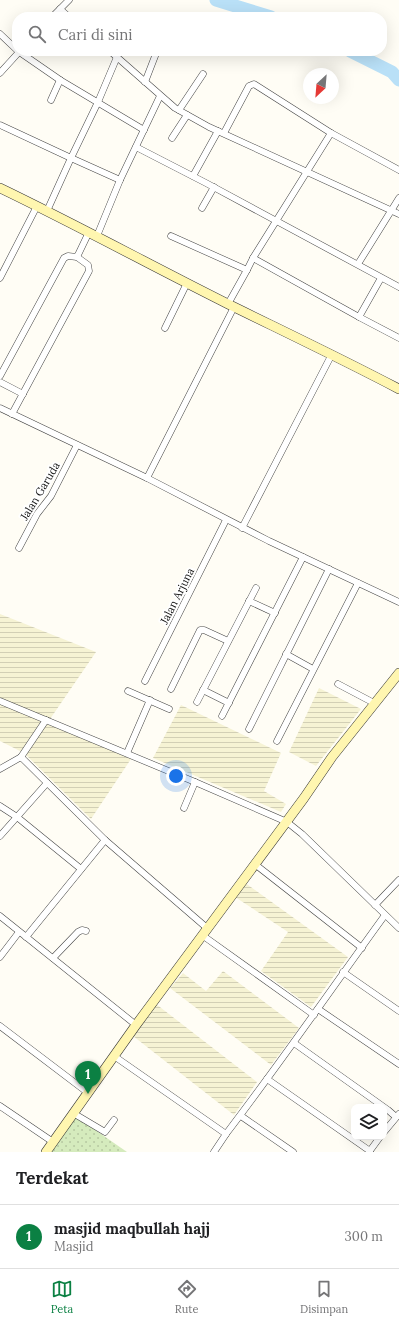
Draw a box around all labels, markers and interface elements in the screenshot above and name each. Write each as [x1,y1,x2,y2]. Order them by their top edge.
search box [12,12,387,56]
icon: search [26,23,48,45]
text: Cari di sini [58,25,133,44]
north arrow [303,68,339,104]
street label: Jalan Garuda [17,459,63,524]
street label: Jalan Arjuna [156,565,197,627]
your location [166,766,186,786]
pin: 1 [75,1061,101,1094]
map controls [351,1104,387,1140]
button: layers [351,1104,387,1140]
text: Terdekat [16,1167,89,1189]
text: masjid maqbullah hajj [54,1219,210,1238]
text: 1 [26,1228,32,1245]
text: 300 m [345,1228,383,1245]
text: Masjid [54,1238,93,1255]
tab: Peta [51,1278,73,1316]
tab: Rute [175,1278,198,1316]
tab: Disimpan [300,1278,348,1316]

